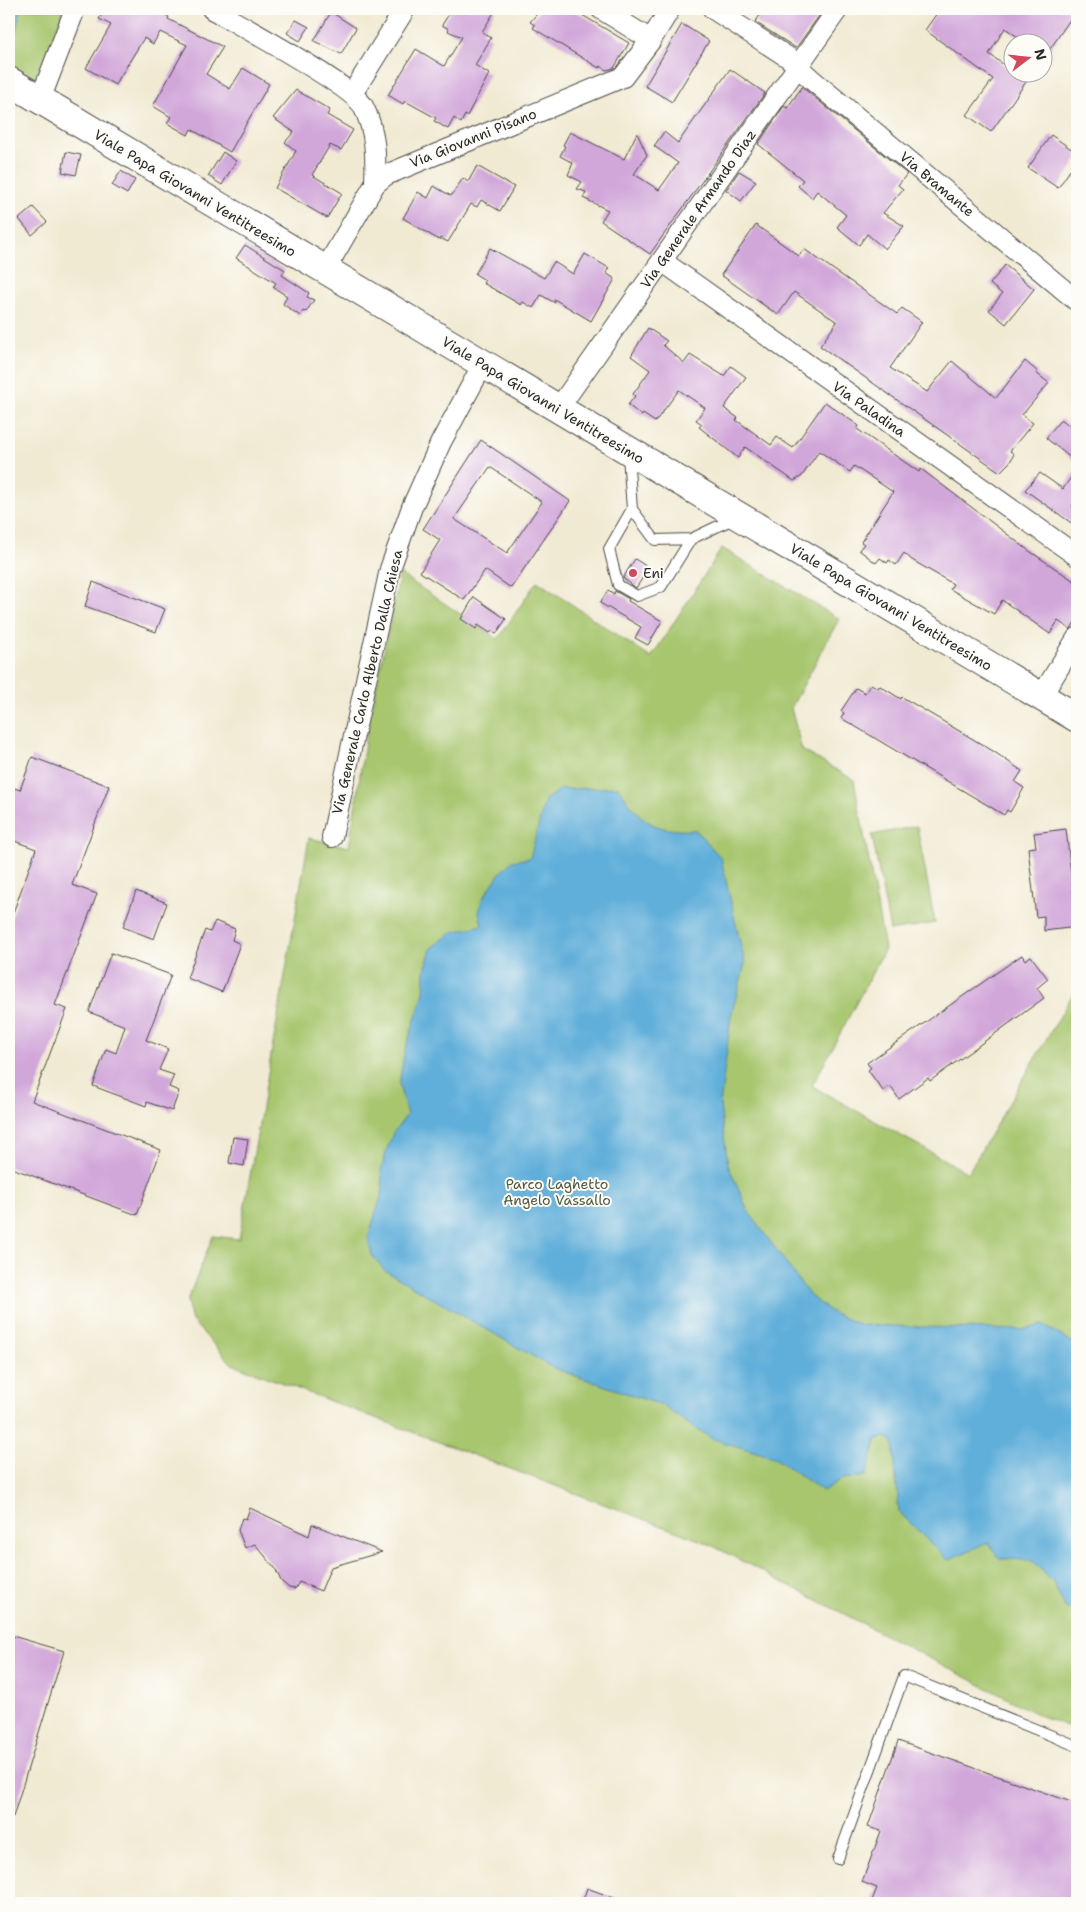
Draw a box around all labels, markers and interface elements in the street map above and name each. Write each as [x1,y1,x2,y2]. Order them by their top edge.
north arrow [1004,32,1054,82]
text: N [1030,47,1051,62]
street label: Via Giovanni Pisano [407,104,539,172]
street label: Viale Papa Giovanni Ventitreesimo [91,125,299,261]
street label: Via Generale Armando Diaz [636,126,760,292]
street label: Via Bramante [896,148,978,221]
street label: Viale Papa Giovanni Ventitreesimo [439,332,647,468]
street label: Via Paladina [829,377,909,441]
street label: Viale Papa Giovanni Ventitreesimo [787,539,995,675]
street label: Via Generale Carlo Alberto Dalla Chiesa [328,547,406,816]
place label: Eni [643,564,664,582]
marker: Eni [627,567,639,579]
park label: Parco Laghetto Angelo Vassallo [503,1175,611,1209]

